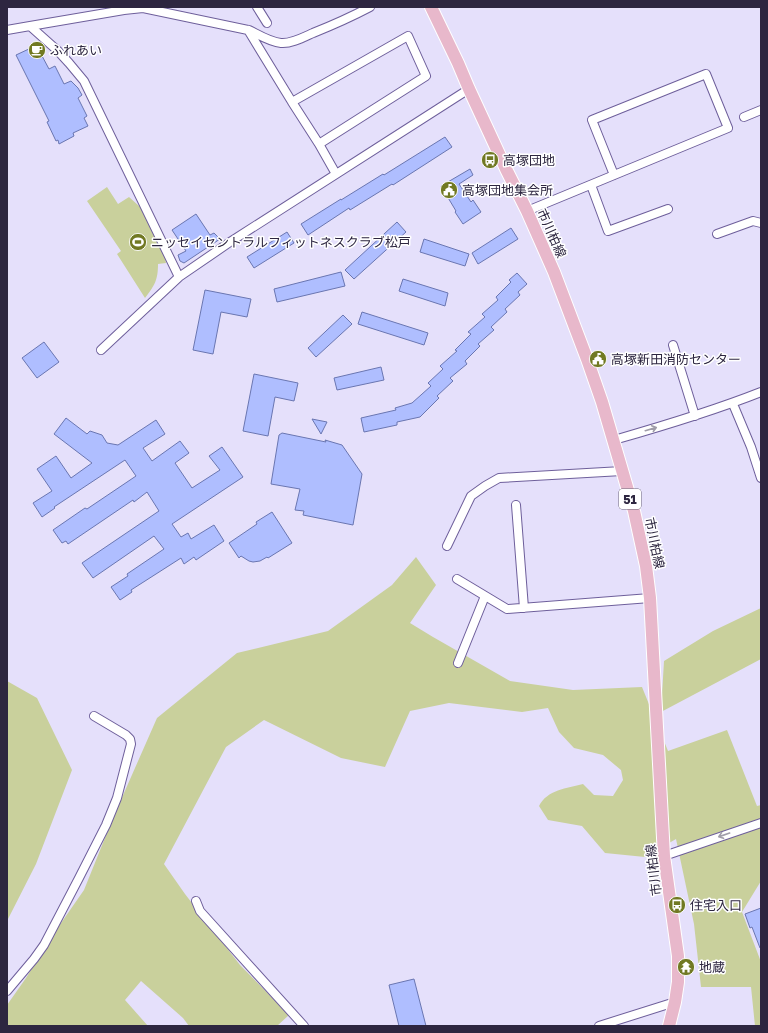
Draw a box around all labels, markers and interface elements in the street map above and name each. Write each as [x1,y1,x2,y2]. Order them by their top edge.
cafe icon: ふれあい [27,40,47,60]
place label: ふれあい [50,42,102,58]
bus stop icon: 高塚団地 [480,150,500,170]
place label: 高塚団地 [503,152,555,168]
public building icon: 高塚団地集会所 [439,180,459,200]
place label: 高塚団地集会所 [462,182,553,198]
street label: 市川柏線 [534,206,570,260]
sports icon: ニッセイセントラルフィットネスクラブ松戸 [128,232,148,252]
place label: ニッセイセントラルフィットネスクラブ松戸 [151,234,411,250]
public building icon: 高塚新田消防センター [588,349,608,369]
place label: 高塚新田消防センター [611,351,741,367]
one-way arrow [644,425,657,432]
road number: 51 [619,489,641,509]
street label: 市川柏線 [642,516,668,570]
one-way arrow [719,832,731,840]
street label: 市川柏線 [642,843,664,897]
bus stop icon: 住宅入口 [667,895,687,915]
place label: 住宅入口 [690,897,742,913]
temple icon: 地蔵 [676,957,696,977]
place label: 地蔵 [699,959,725,975]

